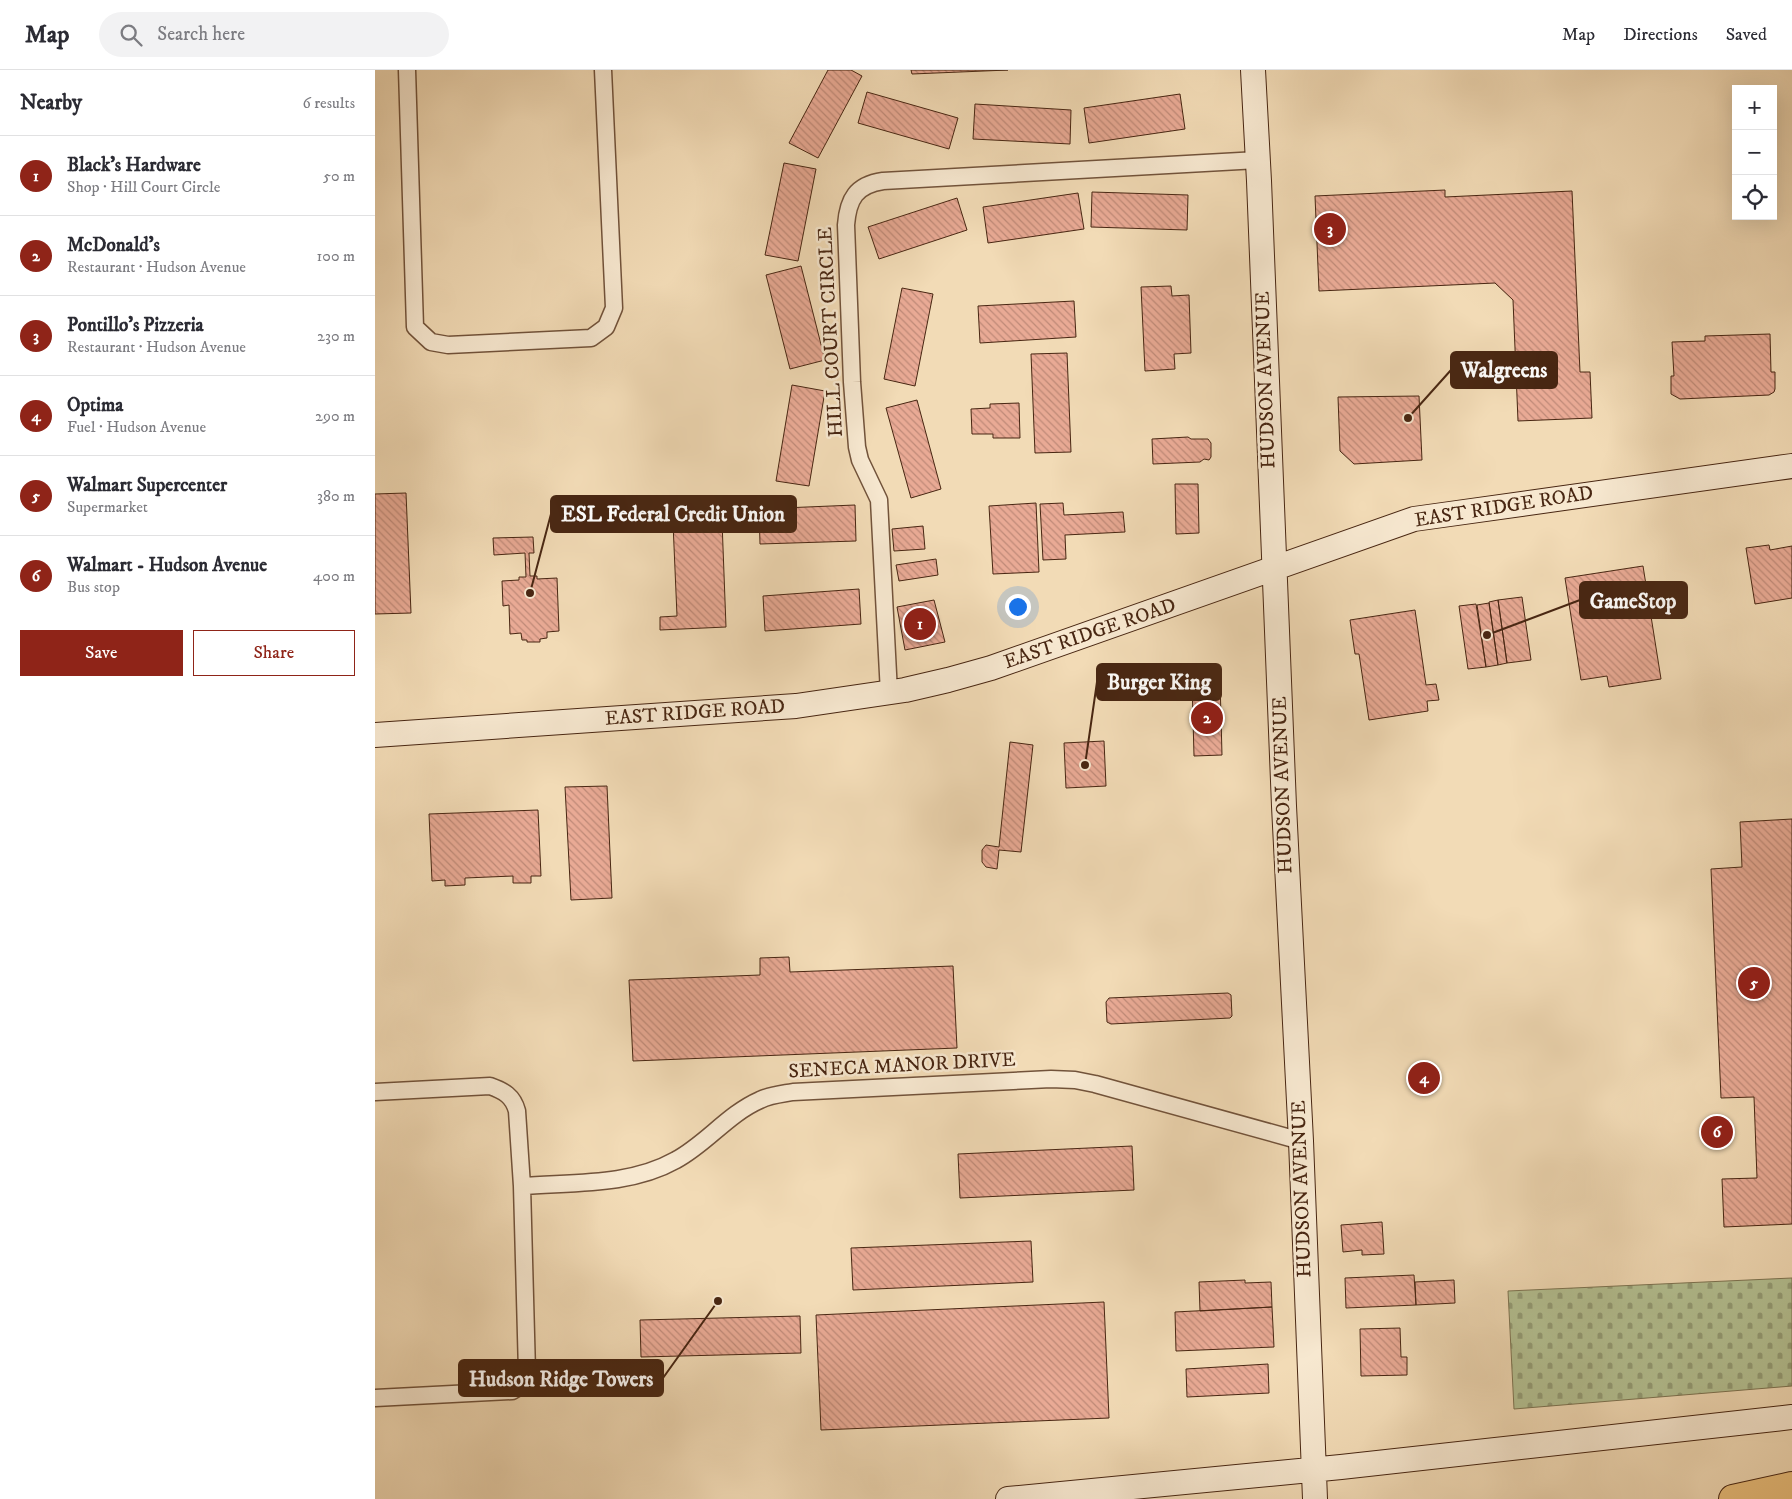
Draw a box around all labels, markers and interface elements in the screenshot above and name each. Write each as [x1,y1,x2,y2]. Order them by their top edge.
search box [99,12,449,57]
text: Map [25,20,69,50]
icon: search [117,21,145,49]
text: Search here [157,23,245,46]
text: Map [1562,24,1595,46]
text: Directions [1623,24,1698,46]
text: Saved [1726,24,1767,46]
map controls [1732,85,1777,220]
button: + [1732,85,1777,130]
text: Nearby [20,90,82,116]
text: 6 results [302,93,355,113]
button: − [1732,130,1777,175]
text: Black's Hardware [67,154,201,177]
text: 1 [33,166,39,186]
text: 50 m [323,166,355,186]
button: locate [1732,175,1777,220]
text: Shop · Hill Court Circle [67,177,220,197]
pin: 3 [1314,210,1346,248]
street label: HILL COURT CIRCLE [813,226,849,438]
text: McDonald's [67,234,160,257]
text: 2 [32,246,40,266]
text: 100 m [317,246,355,266]
text: Restaurant · Hudson Avenue [67,257,246,277]
street label: HUDSON AVENUE [1250,291,1282,469]
text: Pontillo's Pizzeria [67,314,204,337]
text: 3 [33,326,39,346]
text: 230 m [317,326,355,346]
text: Restaurant · Hudson Avenue [67,337,246,357]
callout: Walgreens [1451,352,1557,388]
text: Walgreens [1460,358,1547,384]
text: Optima [67,394,123,417]
text: 4 [31,406,41,426]
text: 290 m [315,406,355,426]
text: Fuel · Hudson Avenue [67,417,206,437]
text: Walmart Supercenter [67,474,227,497]
street label: EAST RIDGE ROAD [1413,481,1595,533]
text: 5 [32,486,40,506]
text: 380 m [317,486,355,506]
callout: ESL Federal Credit Union [551,496,796,532]
text: Supermarket [67,497,148,517]
text: ESL Federal Credit Union [561,502,786,528]
text: Walmart - Hudson Avenue [67,554,267,577]
text: 6 [32,566,40,586]
text: 400 m [313,566,355,586]
text: Bus stop [67,577,120,597]
callout: GameStop [1580,582,1687,618]
text: GameStop [1590,589,1677,615]
street label: EAST RIDGE ROAD [1001,593,1179,675]
your location [1005,594,1031,620]
pin: 1 [904,605,936,643]
button: Save [20,630,183,676]
button: Share [193,630,355,676]
callout: Burger King [1097,664,1221,700]
text: Burger King [1107,670,1212,696]
street label: EAST RIDGE ROAD [604,694,786,732]
street label: HUDSON AVENUE [1267,696,1299,874]
pin: 2 [1191,699,1223,737]
pin: 5 [1738,964,1770,1002]
street label: SENECA MANOR DRIVE [788,1048,1016,1084]
pin: 4 [1408,1059,1440,1097]
street label: HUDSON AVENUE [1286,1100,1318,1278]
pin: 6 [1701,1113,1733,1151]
callout: Hudson Ridge Towers [459,1360,663,1396]
text: Hudson Ridge Towers [469,1367,653,1393]

